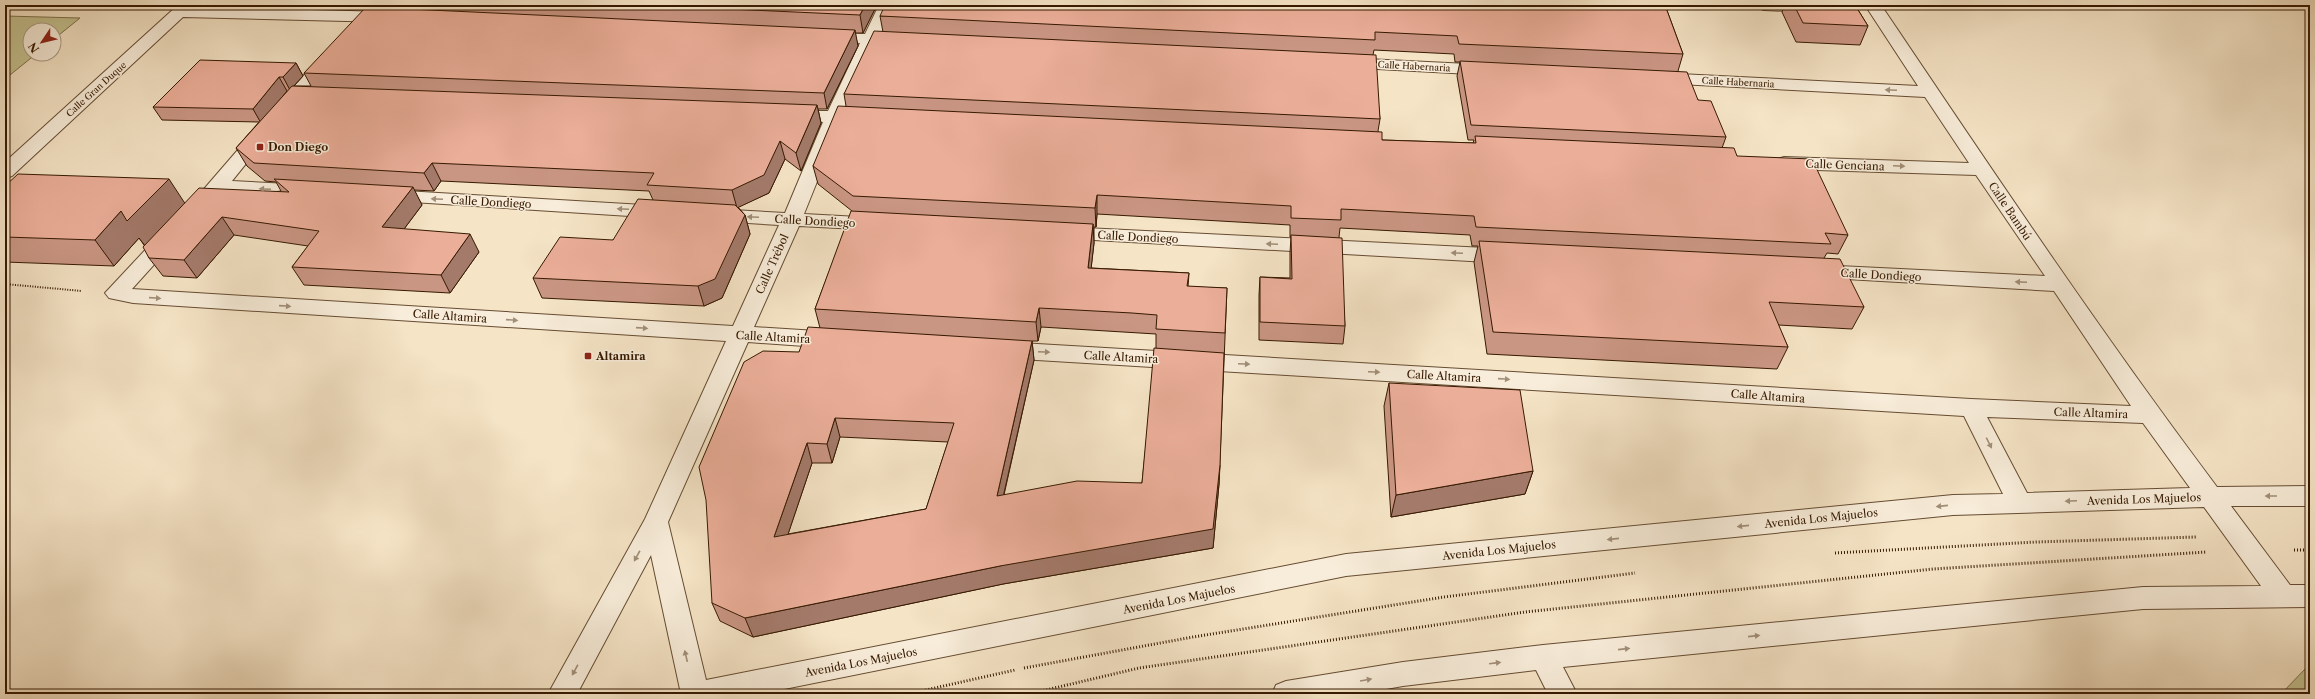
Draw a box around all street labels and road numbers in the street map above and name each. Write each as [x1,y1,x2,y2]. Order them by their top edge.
street label: Calle Gran Duque [64,59,128,119]
street label: Calle Habernaria [1377,59,1451,73]
street label: Calle Habernaria [1701,75,1775,89]
street label: Calle Genciana [1805,157,1885,173]
street label: Calle Bambú [1985,179,2035,243]
street label: Calle Dondiego [450,193,532,211]
street label: Calle Dondiego [774,212,856,230]
street label: Calle Dondiego [1097,228,1179,246]
street label: Calle Trébol [752,231,792,296]
street label: Calle Dondiego [1840,266,1922,284]
street label: Calle Altamira [412,306,488,326]
street label: Calle Altamira [735,328,811,346]
street label: Calle Altamira [1083,348,1159,366]
street label: Calle Altamira [1406,367,1482,385]
street label: Calle Altamira [1730,386,1806,406]
street label: Calle Altamira [2053,405,2129,421]
street label: Avenida Los Majuelos [2086,490,2202,508]
street label: Avenida Los Majuelos [1763,505,1879,531]
street label: Avenida Los Majuelos [1441,537,1557,563]
street label: Avenida Los Majuelos [1121,581,1237,617]
street label: Avenida Los Majuelos [803,644,919,680]

